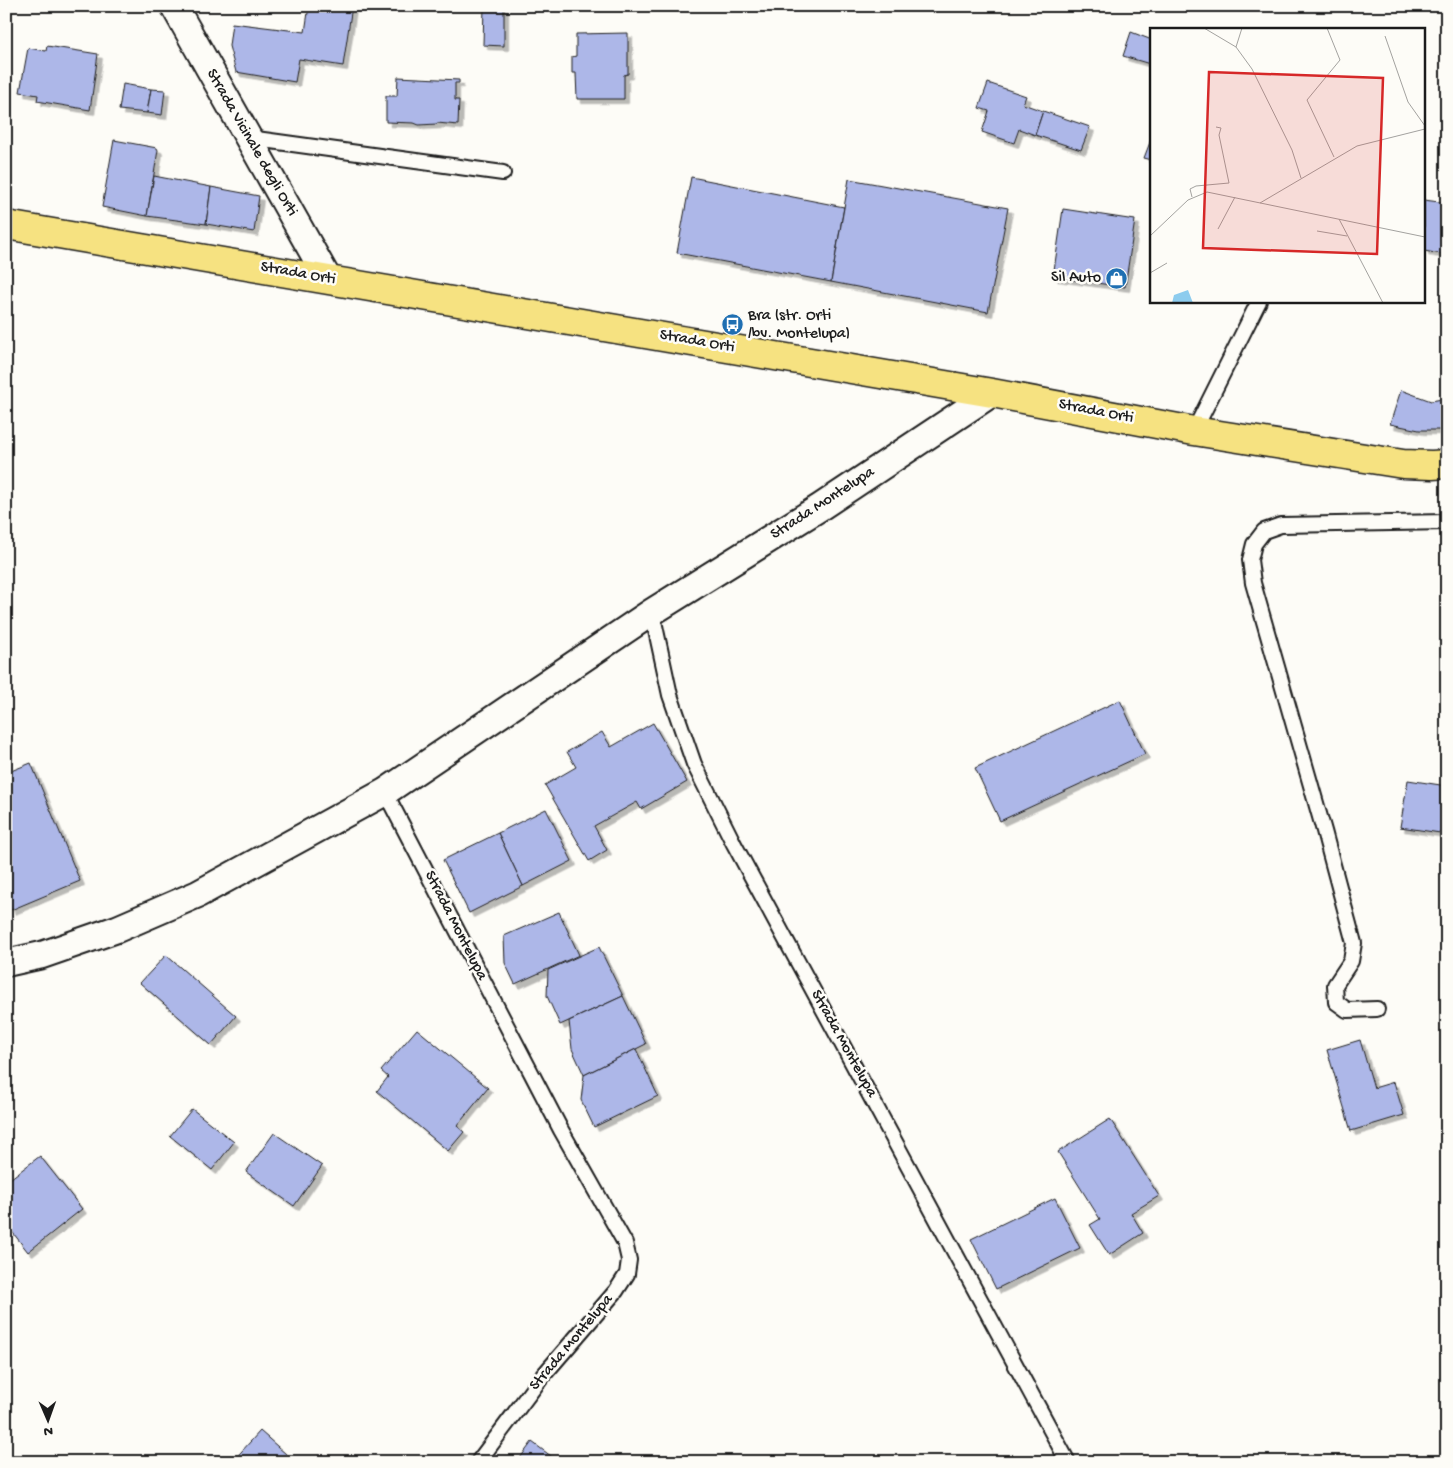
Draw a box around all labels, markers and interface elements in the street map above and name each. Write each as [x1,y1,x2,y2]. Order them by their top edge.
inset map [1150,28,1426,302]
street label: Strada Vicinale degli Orti [201,66,301,220]
street label: Strada Orti [259,258,337,290]
shop icon: Sil Auto [1105,266,1129,290]
place label: Sil Auto [1051,269,1101,288]
place label: Bra (str. Orti /bv. Montelupa) [747,307,850,344]
bus stop icon: Bra (str. Orti /bv. Montelupa) [720,313,744,337]
street label: Strada Orti [658,326,736,358]
street label: Strada Orti [1057,395,1135,429]
street label: Strada Montelupa [767,463,879,545]
street label: Strada Montelupa [419,868,491,985]
street label: Strada Montelupa [806,987,881,1102]
street label: Strada Montelupa [526,1290,619,1395]
north arrow [22,1396,72,1446]
text: N [44,1422,53,1439]

